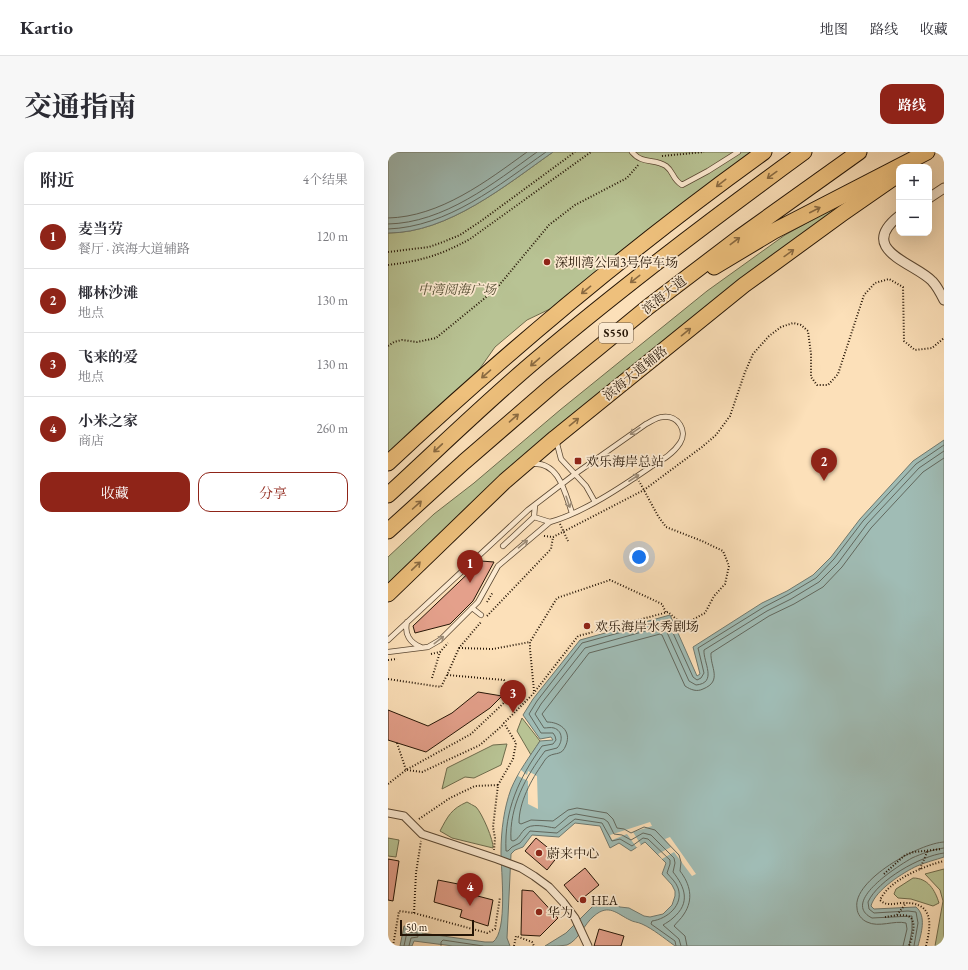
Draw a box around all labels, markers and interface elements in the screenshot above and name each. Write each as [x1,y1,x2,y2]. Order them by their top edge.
text: Kartio [20,15,73,40]
text: 地图 [820,20,848,38]
text: 路线 [870,20,898,38]
text: 收藏 [920,20,948,38]
button: 路线 [880,84,944,124]
text: 交通指南 [24,88,136,124]
map controls [896,164,932,236]
button: + [896,164,932,200]
text: 附近 [40,169,74,191]
text: 4个结果 [303,171,348,188]
one-way arrow [767,171,778,179]
one-way arrow [715,179,726,188]
button: − [896,200,932,236]
one-way arrow [808,206,820,213]
text: 麦当劳 [78,219,123,238]
text: 1 [50,228,56,245]
text: 120 m [317,228,348,245]
one-way arrow [730,236,741,245]
text: 餐厅 · 滨海大道辅路 [78,240,190,257]
one-way arrow [783,248,794,257]
place label: 深圳湾公园3号停车场 [555,254,678,271]
marker: 深圳湾公园3号停车场 [542,257,552,267]
street label: 滨海大道 [638,272,690,318]
one-way arrow [630,275,641,283]
park label: 中湾阅海广场 [418,281,497,298]
text: 椰林沙滩 [78,283,138,302]
one-way arrow [580,285,591,294]
text: 2 [50,292,56,309]
text: 130 m [317,292,348,309]
text: 地点 [78,304,104,321]
road number: S550 [599,323,633,343]
one-way arrow [681,327,692,336]
street label: 滨海大道辅路 [599,342,671,404]
text: 飞来的爱 [78,347,138,366]
text: 3 [50,356,56,373]
text: 130 m [317,356,348,373]
one-way arrow [529,357,540,366]
text: 地点 [78,368,104,385]
one-way arrow [481,369,492,378]
text: 小米之家 [78,411,138,430]
one-way arrow [508,414,519,423]
one-way arrow [569,418,580,427]
text: 4 [50,420,56,437]
text: 260 m [317,420,348,437]
one-way arrow [630,427,641,435]
text: 商店 [78,432,104,449]
one-way arrow [433,444,443,453]
pin: 2 [811,448,837,481]
place label: 欢乐海岸总站 [586,453,664,470]
marker: 欢乐海岸总站 [573,456,583,466]
button: 收藏 [40,472,190,512]
button: 分享 [198,472,348,512]
one-way arrow [629,474,640,482]
one-way arrow [564,495,572,507]
one-way arrow [412,500,422,510]
one-way arrow [518,540,529,549]
your location [629,547,649,567]
pin: 1 [457,550,483,583]
one-way arrow [411,561,421,571]
place label: 欢乐海岸水秀剧场 [595,618,699,635]
marker: 欢乐海岸水秀剧场 [582,621,592,631]
one-way arrow [433,636,444,645]
pin: 3 [500,680,526,713]
place label: 蔚来中心 [547,845,599,862]
marker: 蔚来中心 [534,848,544,858]
pin: 4 [457,873,483,906]
place label: HEA [591,892,619,909]
marker: HEA [578,895,588,905]
place label: 华为 [547,904,573,921]
marker: 华为 [534,907,544,917]
scale bar [400,918,474,937]
text: 50 m [406,920,427,934]

